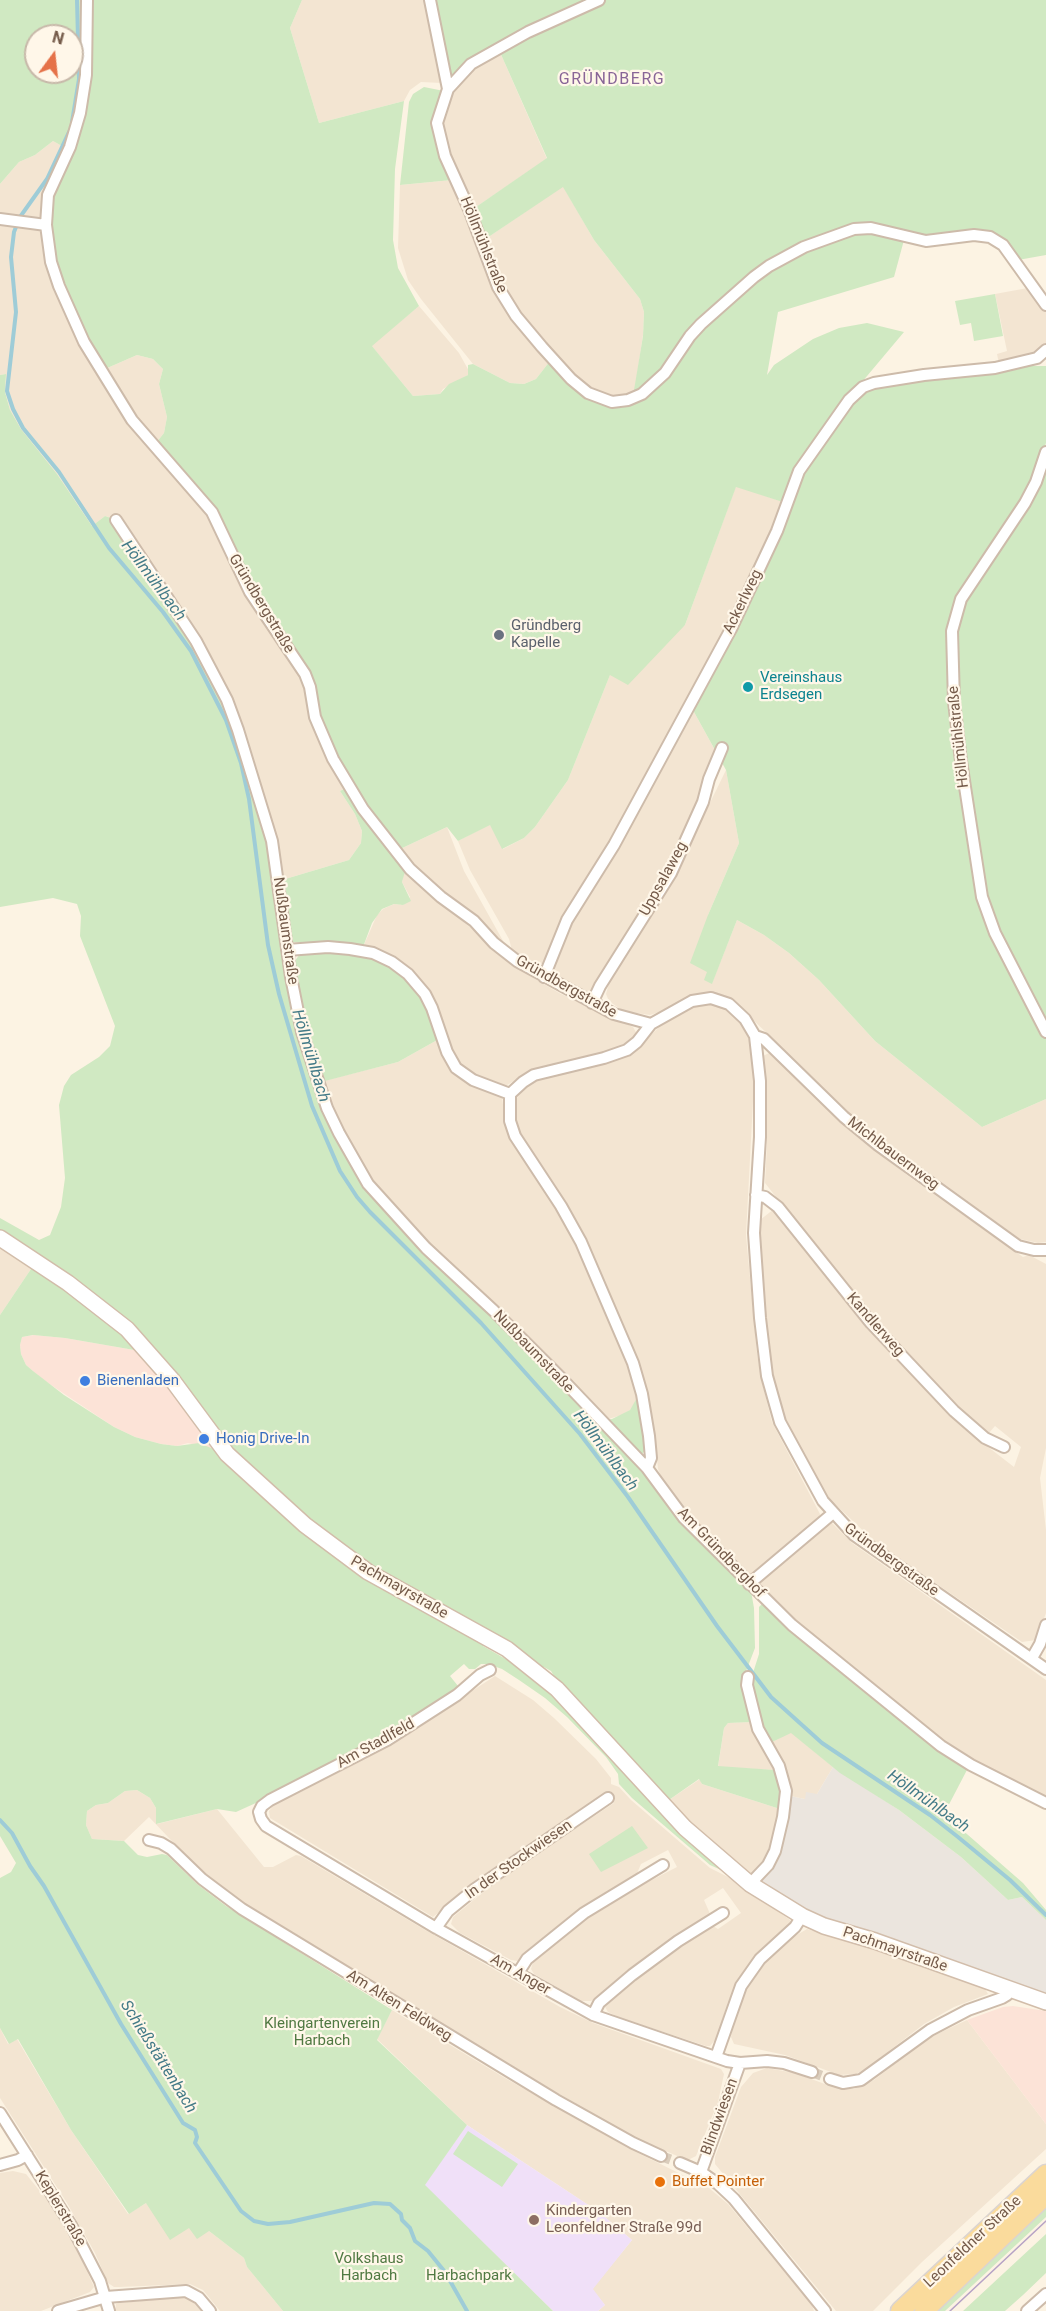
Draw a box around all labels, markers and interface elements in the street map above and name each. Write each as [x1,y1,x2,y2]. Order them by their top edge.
north arrow [24,24,84,84]
text: N [50,27,66,49]
district label: GRÜNDBERG [559,70,665,90]
street label: Höllmühlstraße [455,194,511,296]
water label: Höllmühlbach [117,537,189,625]
street label: Gründbergstraße [224,551,298,657]
street label: Ackerlweg [720,567,766,637]
place label: Gründberg Kapelle [511,617,581,652]
marker: Gründberg Kapelle [492,628,506,642]
place label: Vereinshaus Erdsegen [760,669,842,704]
marker: Vereinshaus Erdsegen [741,680,755,694]
street label: Höllmühlstraße [945,685,973,789]
street label: Uppsalaweg [636,839,692,919]
street label: Nußbaumstraße [269,876,301,986]
street label: Gründbergstraße [512,952,620,1022]
water label: Höllmühlbach [287,1007,333,1105]
street label: Michlbauernweg [844,1114,942,1194]
street label: Kandlerweg [842,1289,908,1361]
street label: Nußbaumstraße [489,1307,577,1397]
place label: Bienenladen [97,1372,179,1390]
marker: Bienenladen [78,1374,92,1388]
water label: Höllmühlbach [569,1407,641,1495]
place label: Honig Drive-In [216,1430,310,1448]
marker: Honig Drive-In [197,1432,211,1446]
street label: Am Gründberghof [673,1504,769,1602]
street label: Gründbergstraße [840,1520,942,1600]
street label: Pachmayrstraße [347,1553,451,1623]
street label: Am Stadlfeld [334,1715,418,1773]
water label: Höllmühlbach [883,1767,973,1837]
street label: In der Stockwiesen [462,1817,576,1903]
street label: Pachmayrstraße [840,1924,950,1976]
street label: Am Anger [487,1951,553,1999]
street label: Am Alten Feldweg [343,1966,455,2046]
water label: Schießstättenbach [116,1997,200,2117]
park label: Kleingartenverein Harbach [264,2015,380,2050]
street label: Blindwiesen [698,2076,742,2158]
street label: Keplerstraße [30,2168,90,2250]
place label: Buffet Pointer [672,2173,764,2191]
marker: Buffet Pointer [653,2175,667,2189]
street label: Leonfeldner Straße [921,2192,1025,2292]
place label: Kindergarten Leonfeldner Straße 99d [546,2202,702,2237]
marker: Kindergarten Leonfeldner Straße 99d [527,2213,541,2227]
park label: Volkshaus Harbach [334,2250,404,2285]
park label: Harbachpark [426,2267,512,2285]

